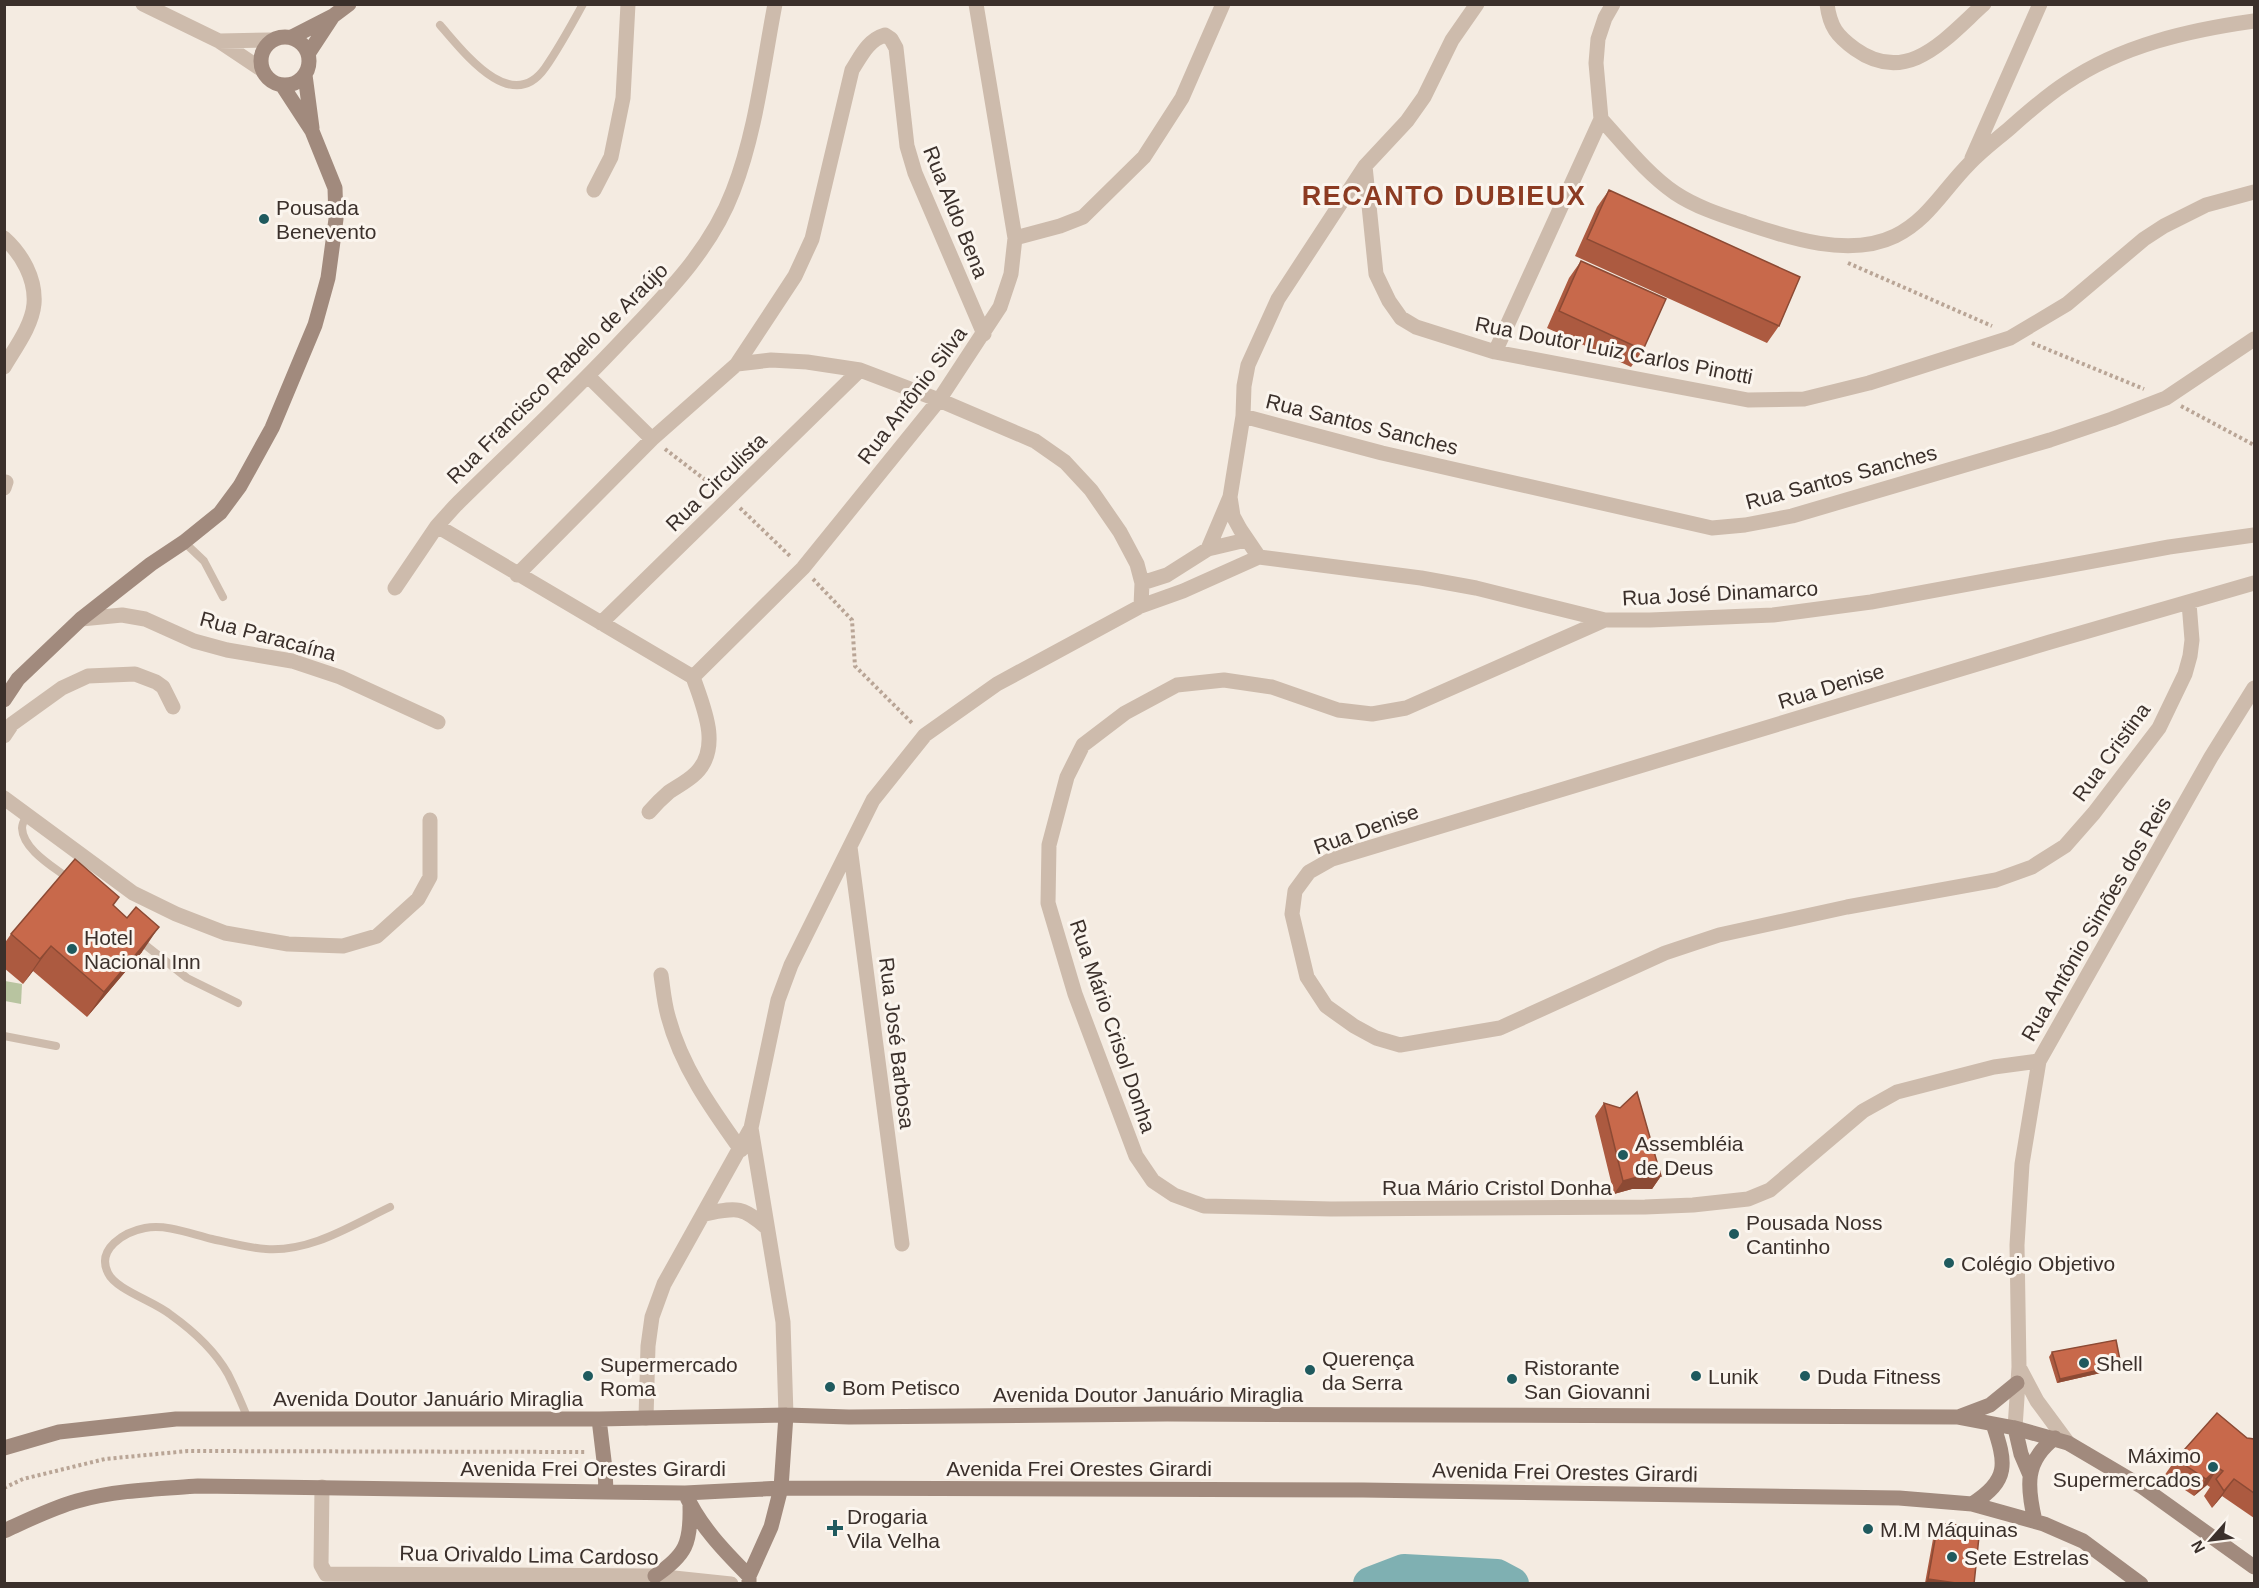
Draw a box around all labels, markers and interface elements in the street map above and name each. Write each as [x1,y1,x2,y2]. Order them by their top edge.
street label: Rua Aldo Bena [919,143,993,282]
district label: RECANTO DUBIEUX [1302,181,1586,211]
place label: Pousada Benevento [276,196,376,243]
marker: Pousada Benevento [257,212,271,226]
street label: Rua Francisco Rabelo de Araújo [442,258,672,488]
street label: Rua Doutor Luiz Carlos Pinotti [1473,312,1755,388]
street label: Rua Antônio Silva [853,322,971,468]
street label: Rua Santos Sanches [1263,389,1461,459]
street label: Rua Circulista [661,428,771,536]
street label: Rua Santos Sanches [1743,440,1939,514]
street label: Rua José Dinamarco [1621,576,1819,610]
street label: Rua Paracaína [197,607,339,665]
street label: Rua Denise [1775,659,1887,713]
street label: Rua Cristina [2068,698,2154,805]
street label: Rua Antônio Simões dos Reis [2017,793,2175,1045]
street label: Rua Denise [1311,799,1421,859]
street label: Rua Mário Crisol Donha [1066,916,1160,1136]
place label: Hotel Nacional Inn [84,926,201,973]
marker: Hotel Nacional Inn [65,942,79,956]
street label: Rua José Barbosa [875,956,919,1130]
place label: Assembléia de Deus [1635,1132,1744,1179]
marker: Assembléia de Deus [1616,1148,1630,1162]
street label: Rua Mário Cristol Donha [1382,1176,1612,1199]
place label: Pousada Noss Cantinho [1746,1211,1883,1258]
marker: Pousada Noss Cantinho [1727,1227,1741,1241]
place label: Colégio Objetivo [1961,1252,2115,1275]
marker: Colégio Objetivo [1942,1256,1956,1270]
place label: Querença da Serra [1322,1347,1415,1394]
place label: Shell [2096,1352,2143,1375]
place label: Supermercado Roma [600,1353,738,1400]
place label: Ristorante San Giovanni [1524,1356,1650,1403]
marker: Shell [2077,1356,2091,1370]
marker: Querença da Serra [1303,1363,1317,1377]
place label: Lunik [1708,1365,1759,1388]
place label: Duda Fitness [1817,1365,1941,1388]
marker: Supermercado Roma [581,1369,595,1383]
marker: Lunik [1689,1369,1703,1383]
marker: Duda Fitness [1798,1369,1812,1383]
marker: Ristorante San Giovanni [1505,1372,1519,1386]
place label: Bom Petisco [842,1376,960,1399]
marker: Bom Petisco [823,1380,837,1394]
street label: Avenida Doutor Januário Miraglia [993,1383,1303,1406]
street label: Avenida Doutor Januário Miraglia [273,1387,583,1410]
place label: Máximo Supermercados [2053,1444,2201,1491]
street label: Avenida Frei Orestes Girardi [460,1457,726,1480]
street label: Avenida Frei Orestes Girardi [946,1457,1212,1480]
street label: Avenida Frei Orestes Girardi [1432,1458,1698,1486]
marker: Máximo Supermercados [2206,1460,2220,1474]
place label: Drogaria Vila Velha [847,1505,940,1552]
north arrow [2181,1510,2241,1570]
place label: M.M Máquinas [1880,1518,2018,1541]
marker: Drogaria Vila Velha [828,1521,842,1535]
marker: M.M Máquinas [1861,1522,1875,1536]
text: N [2188,1538,2208,1556]
street label: Rua Orivaldo Lima Cardoso [399,1541,659,1569]
place label: Sete Estrelas [1964,1546,2089,1569]
marker: Sete Estrelas [1945,1550,1959,1564]

